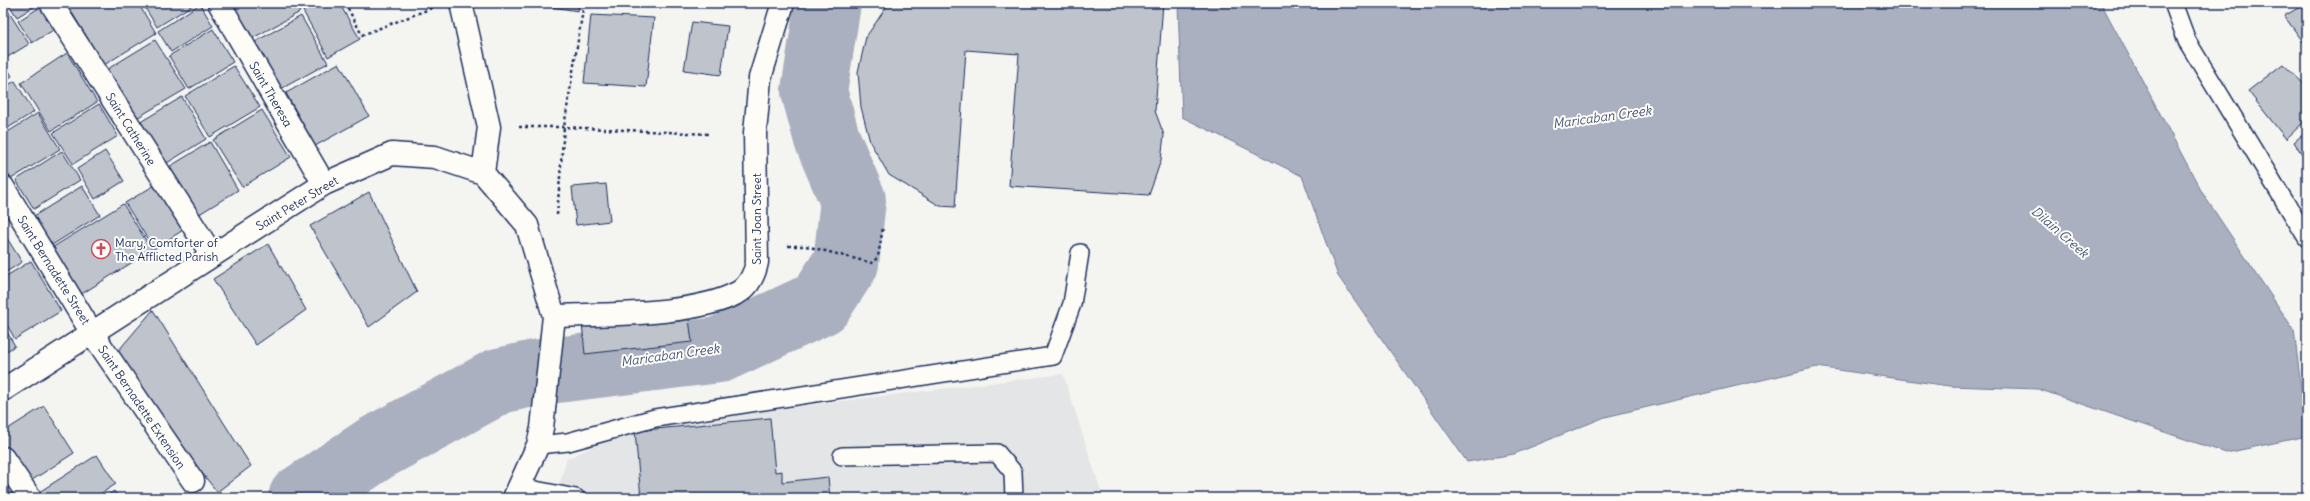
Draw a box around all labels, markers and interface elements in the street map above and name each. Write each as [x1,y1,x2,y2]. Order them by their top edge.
street label: Saint Theresa [246,59,296,129]
street label: Saint Catherine [103,90,159,168]
water label: Maricaban Creek [1552,101,1654,132]
street label: Saint Peter Street [253,173,341,233]
street label: Saint Joan Street [749,173,764,265]
water label: Dilain Creek [2028,203,2093,262]
street label: Saint Bernadette Street [14,213,94,327]
place label: Mary, Comforter of The Afflicted Parish [115,235,219,264]
church icon: Mary, Comforter of The Afflicted Parish [90,238,112,260]
water label: Maricaban Creek [620,339,722,370]
street label: Saint Bernadette Extension [95,342,189,472]

